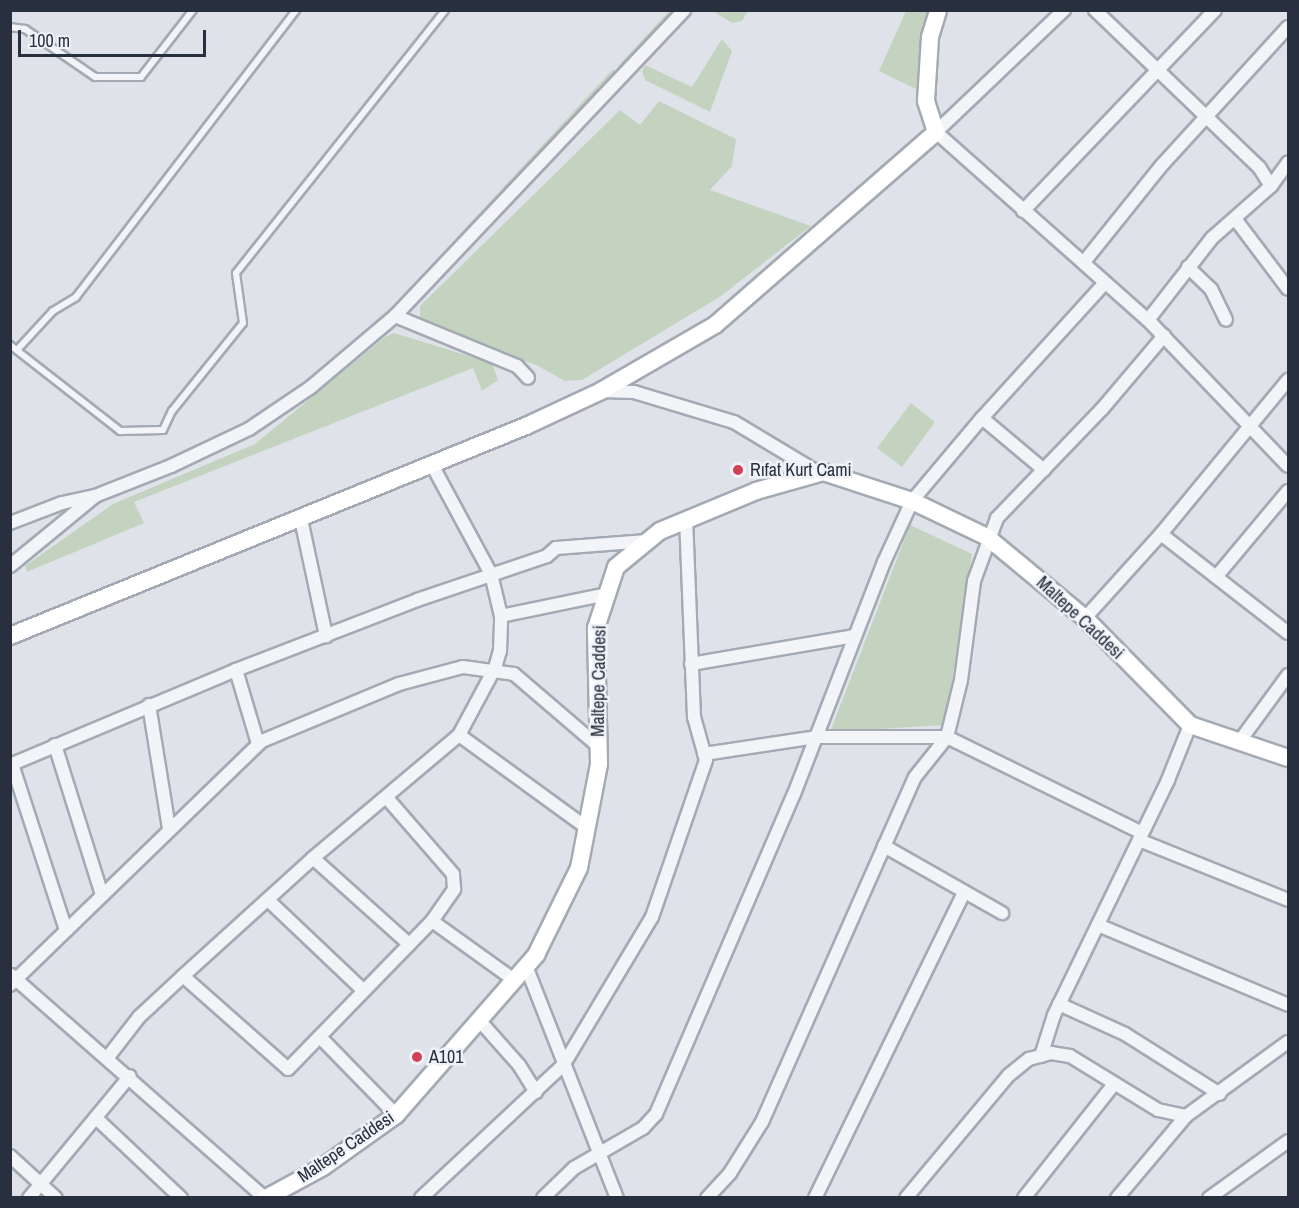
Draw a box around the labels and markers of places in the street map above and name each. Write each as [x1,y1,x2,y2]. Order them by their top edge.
place label: Rıfat Kurt Cami [750,459,852,481]
marker: Rıfat Kurt Cami [731,463,745,477]
place label: A101 [429,1046,463,1068]
marker: A101 [410,1050,424,1064]

